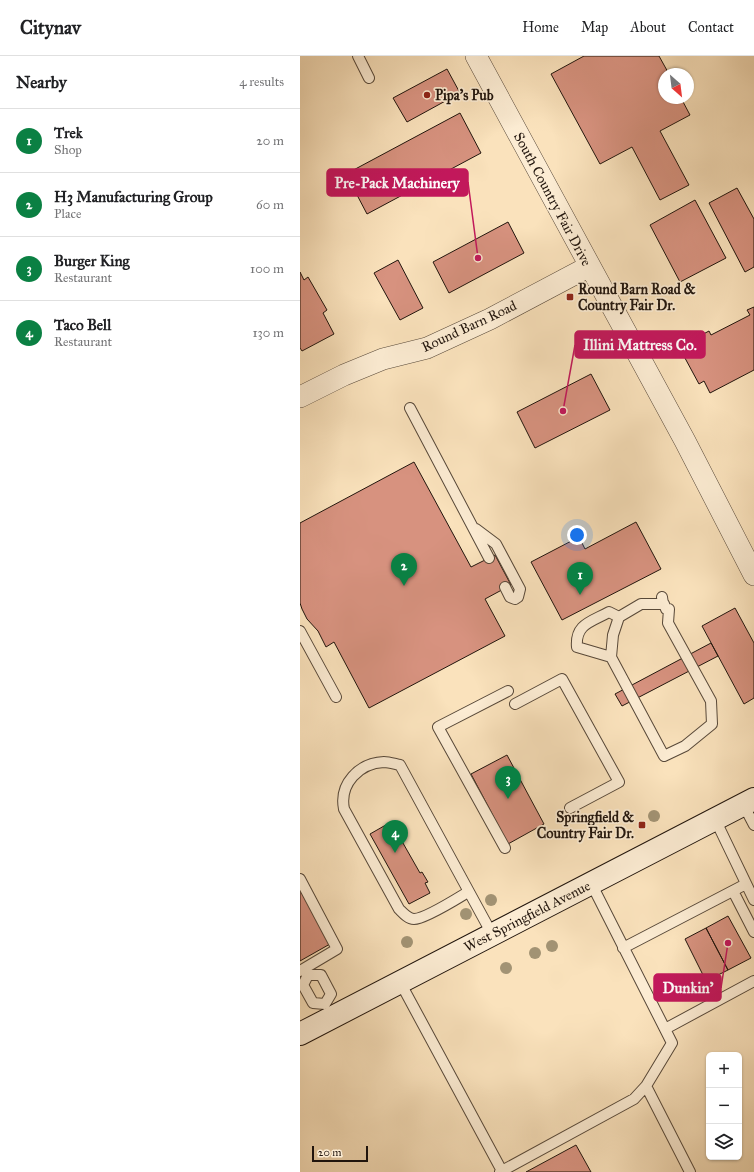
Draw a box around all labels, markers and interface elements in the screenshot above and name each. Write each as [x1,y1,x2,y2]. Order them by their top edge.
text: Citynav [20,16,81,39]
text: Home [522,19,559,36]
text: Map [581,19,608,36]
text: About [630,19,666,36]
text: Contact [688,19,734,36]
north arrow [658,68,694,104]
text: Nearby [16,72,67,93]
text: 4 results [239,74,284,90]
place label: Pipa's Pub [435,87,494,105]
marker: Pipa's Pub [422,90,432,100]
text: Trek [54,124,83,142]
street label: South Country Fair Drive [510,129,595,269]
text: 1 [26,133,32,149]
text: 20 m [256,133,284,149]
text: Shop [54,142,82,158]
callout: Pre-Pack Machinery [327,169,468,196]
text: Pre-Pack Machinery [334,174,461,193]
text: H3 Manufacturing Group [54,188,213,206]
text: 2 [26,197,32,213]
text: 60 m [256,197,284,213]
text: Place [54,206,81,222]
text: Burger King [54,252,130,270]
text: 3 [26,261,32,277]
text: 100 m [250,261,284,277]
text: Restaurant [54,270,112,286]
place label: Round Barn Road & Country Fair Dr. [578,281,696,315]
marker: Round Barn Road & Country Fair Dr. [565,292,575,302]
street label: Round Barn Road [419,297,519,356]
text: Taco Bell [54,316,111,334]
text: 4 [25,325,33,341]
text: 130 m [252,325,284,341]
callout: Illini Mattress Co. [575,331,705,358]
text: Restaurant [54,334,112,350]
text: Illini Mattress Co. [583,336,697,354]
your location [567,525,587,545]
pin: 2 [391,553,417,586]
pin: 1 [567,562,593,595]
pin: 3 [495,766,521,799]
place label: Springfield & Country Fair Dr. [537,809,634,843]
pin: 4 [382,820,408,853]
marker: Springfield & Country Fair Dr. [637,820,647,830]
street label: West Springfield Avenue [461,877,593,956]
callout: Dunkin' [654,974,721,1001]
text: Dunkin' [663,979,714,997]
map controls [706,1052,742,1160]
button: + [706,1052,742,1088]
button: − [706,1088,742,1124]
button: layers [706,1124,742,1160]
scale bar [312,1144,368,1163]
text: 20 m [318,1146,341,1159]

